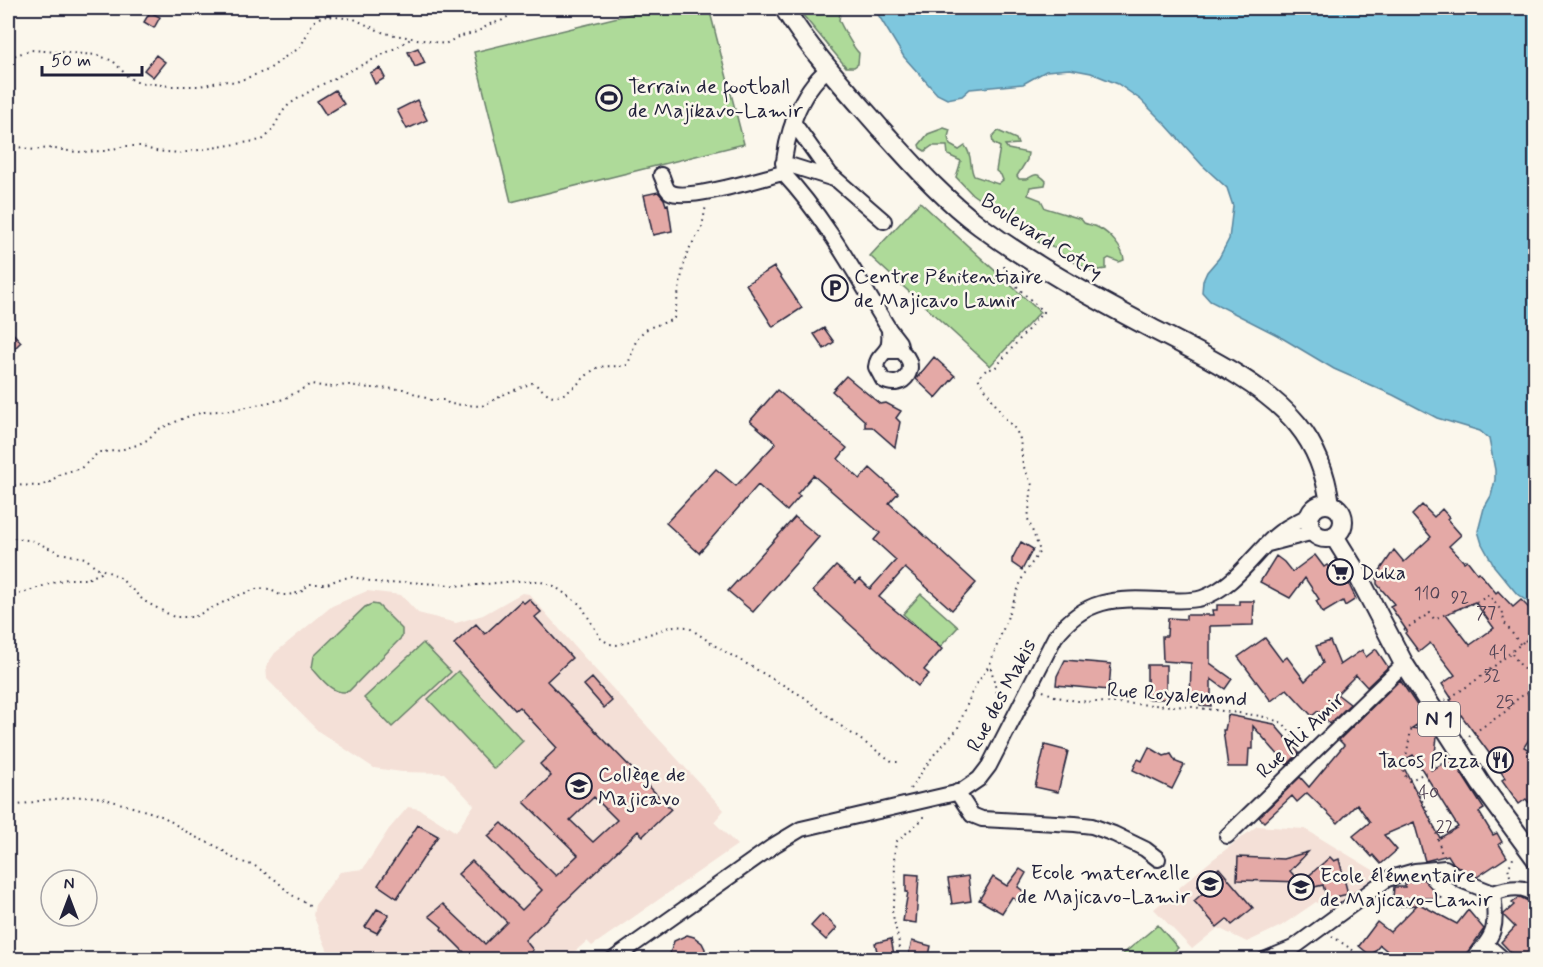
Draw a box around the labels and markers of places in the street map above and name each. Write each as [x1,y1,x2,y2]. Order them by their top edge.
place label: Terrain de football de Majikavo-Lamir [628,73,803,125]
sports icon: Terrain de football de Majikavo-Lamir [594,83,624,113]
place label: Centre Pénitentiaire de Majicavo Lamir [854,263,1043,315]
parking icon: Centre Pénitentiaire de Majicavo Lamir [820,273,850,303]
supermarket icon: Duka [1325,557,1355,587]
place label: Duka [1360,559,1406,587]
restaurant icon: Tacos Pizza [1485,745,1515,775]
place label: Tacos Pizza [1378,747,1480,775]
place label: Collège de Majicavo [598,761,686,813]
school or university icon: Collège de Majicavo [564,771,594,801]
place label: Ecole maternelle de Majicavo-Lamir [1017,859,1190,911]
place label: Ecole élémentaire de Majicavo-Lamir [1320,862,1493,914]
school or university icon: Ecole maternelle de Majicavo-Lamir [1195,869,1225,899]
school or university icon: Ecole élémentaire de Majicavo-Lamir [1286,872,1316,902]

